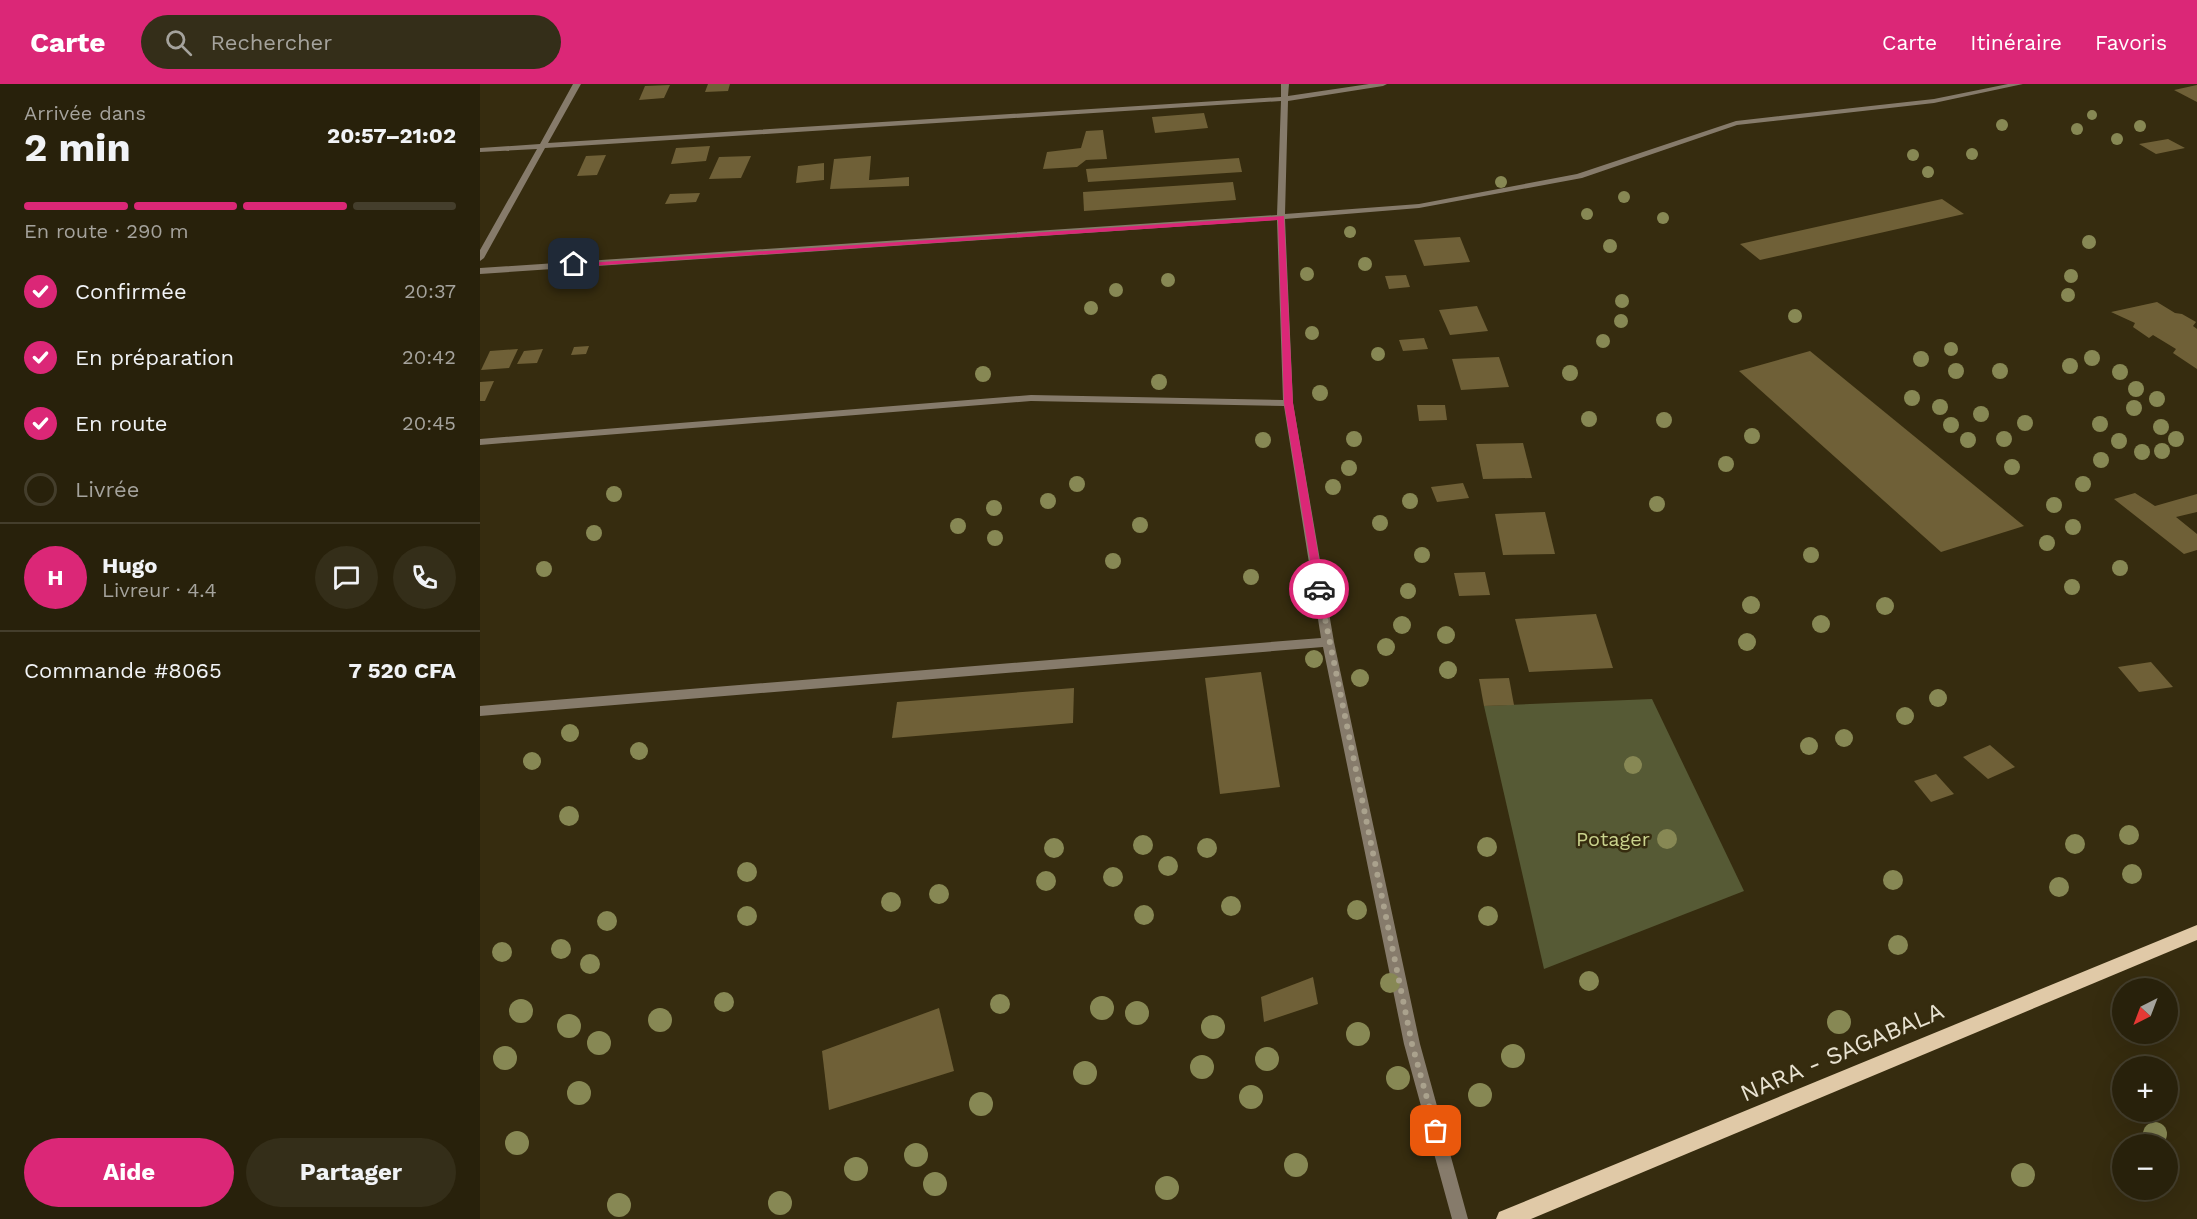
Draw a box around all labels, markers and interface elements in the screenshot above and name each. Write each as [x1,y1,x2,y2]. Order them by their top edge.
search box [141,15,561,69]
text: Carte [30,26,105,59]
icon: search [162,26,195,59]
text: Rechercher [210,30,332,55]
text: Carte [1882,30,1937,55]
text: Itinéraire [1970,30,2062,55]
text: Favoris [2095,30,2167,55]
text: Arrivée dans [24,101,146,125]
text: 20:57–21:02 [327,123,456,148]
text: 2 min [24,125,131,170]
text: En route · 290 m [24,219,189,243]
pin [548,238,599,289]
icon: home [557,247,590,280]
icon: check [24,275,57,308]
text: Confirmée [75,279,187,304]
text: 20:37 [404,279,456,303]
icon: check [24,341,57,374]
text: En préparation [75,345,234,370]
text: 20:42 [402,345,456,369]
icon: check [24,407,57,440]
text: En route [75,411,167,436]
text: 20:45 [402,411,456,435]
text: Livrée [75,477,139,502]
button: chat [315,546,378,609]
button: phone [393,546,456,609]
text: Hugo [102,553,157,578]
courier [1289,559,1349,619]
text: H [47,565,64,590]
icon: car [1303,573,1336,606]
text: Livreur · 4.4 [102,578,217,602]
text: Commande #8065 [24,658,222,683]
text: 7 520 CFA [349,658,456,683]
park label: Potager [1576,827,1650,851]
north arrow [2112,978,2178,1044]
map controls [2112,978,2178,1200]
street label: NARA - SAGABALA [1736,996,1948,1107]
button: + [2112,1056,2178,1122]
pin [1410,1105,1461,1156]
icon: bag [1419,1114,1452,1147]
button: − [2112,1134,2178,1200]
button: Aide [24,1138,234,1207]
button: Partager [246,1138,456,1207]

